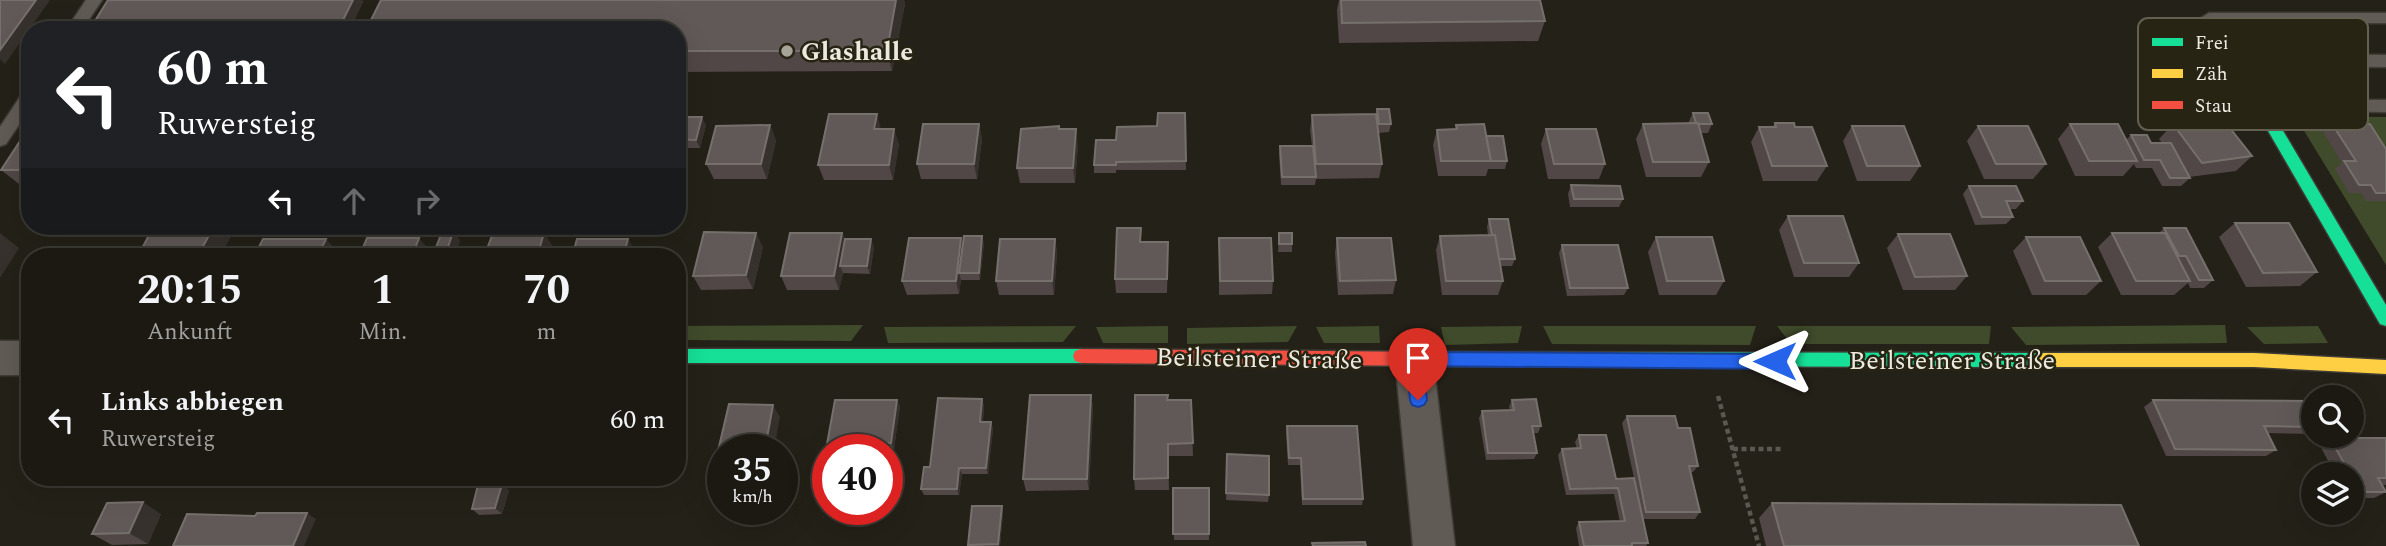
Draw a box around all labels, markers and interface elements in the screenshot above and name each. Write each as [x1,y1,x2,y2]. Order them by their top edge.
legend [2138,18,2368,130]
text: Frei [2195,29,2229,58]
text: 60 m [157,32,268,107]
place label: Glashalle [801,32,913,72]
marker: Glashalle [779,43,795,59]
icon: left [42,49,133,140]
text: Zäh [2195,60,2228,89]
text: Stau [2195,92,2232,121]
text: Ruwersteig [157,100,316,149]
icon: left [262,182,300,220]
icon: ahead [335,182,373,220]
icon: right [408,182,446,220]
text: 20:15 [137,259,243,322]
text: 1 [371,259,394,322]
text: 70 [523,259,570,322]
text: Ankunft [147,315,232,350]
text: Min. [358,315,407,350]
text: m [537,315,556,350]
position arrow [1738,324,1812,398]
pin [1388,328,1448,400]
street label: Beilsteiner Straße [1156,337,1362,381]
icon: arrive [1399,339,1437,377]
street label: Beilsteiner Straße [1849,341,2055,381]
text: Links abbiegen [101,382,284,422]
map controls [2301,385,2364,525]
button: search [2301,385,2364,448]
text: 60 m [610,400,665,440]
icon: left [42,401,80,439]
text: Ruwersteig [101,422,215,457]
speed limit sign: 40 [812,434,903,525]
text: 35 [733,444,772,497]
button: layers [2301,462,2364,525]
text: km/h [732,483,773,510]

